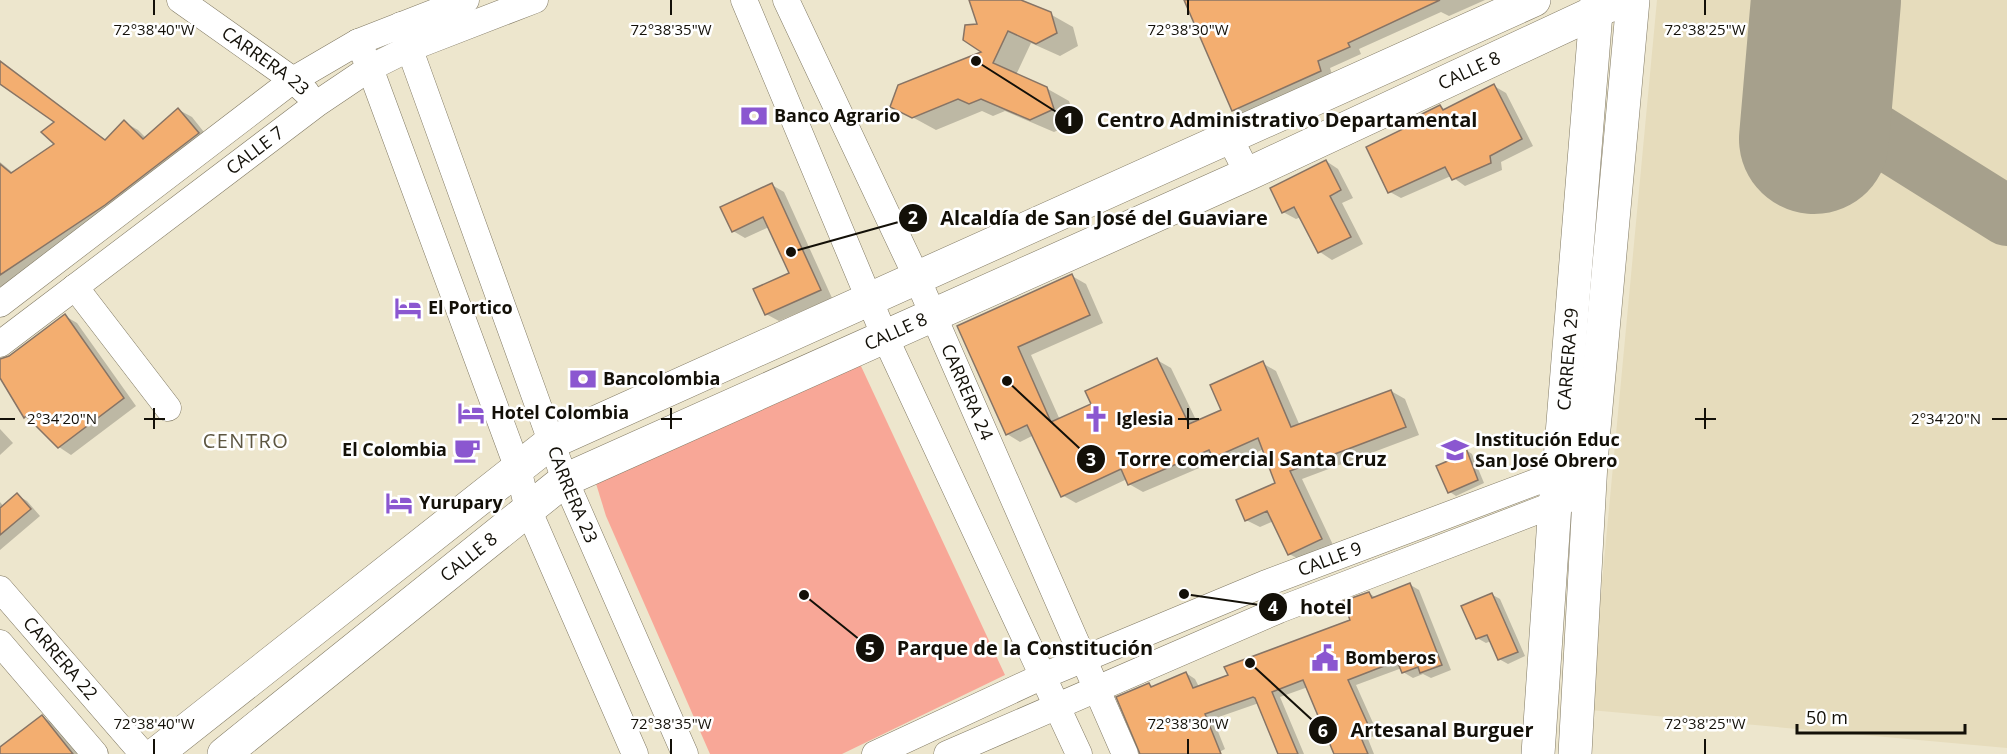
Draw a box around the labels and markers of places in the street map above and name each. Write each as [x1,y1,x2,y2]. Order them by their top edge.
bank icon: Banco Agrario [739,101,769,131]
callout: Centro Administrativo Departamental [1054,101,1489,139]
place label: Banco Agrario [774,103,900,127]
callout: Alcaldía de San José del Guaviare [898,199,1279,237]
hotel icon: El Portico [393,293,423,323]
place label: El Portico [428,295,513,319]
bank icon: Bancolombia [568,364,598,394]
place label: Bancolombia [603,366,720,390]
hotel icon: Hotel Colombia [456,398,486,428]
place label: Hotel Colombia [491,400,629,424]
church icon: Iglesia [1081,404,1111,434]
place label: Iglesia [1116,406,1174,430]
place label: Institución Educ San José Obrero [1475,427,1620,472]
cafe icon: El Colombia [452,435,482,465]
school or university icon: Institución Educ San José Obrero [1440,435,1470,465]
place label: El Colombia [342,437,447,461]
callout: Torre comercial Santa Cruz [1076,440,1399,478]
hotel icon: Yurupary [384,488,414,518]
place label: Yurupary [419,490,504,514]
callout: hotel [1258,588,1364,626]
callout: Parque de la Constitución [855,629,1165,667]
public building icon: Bomberos [1310,643,1340,673]
place label: Bomberos [1345,645,1436,669]
callout: Artesanal Burguer [1308,711,1545,749]

